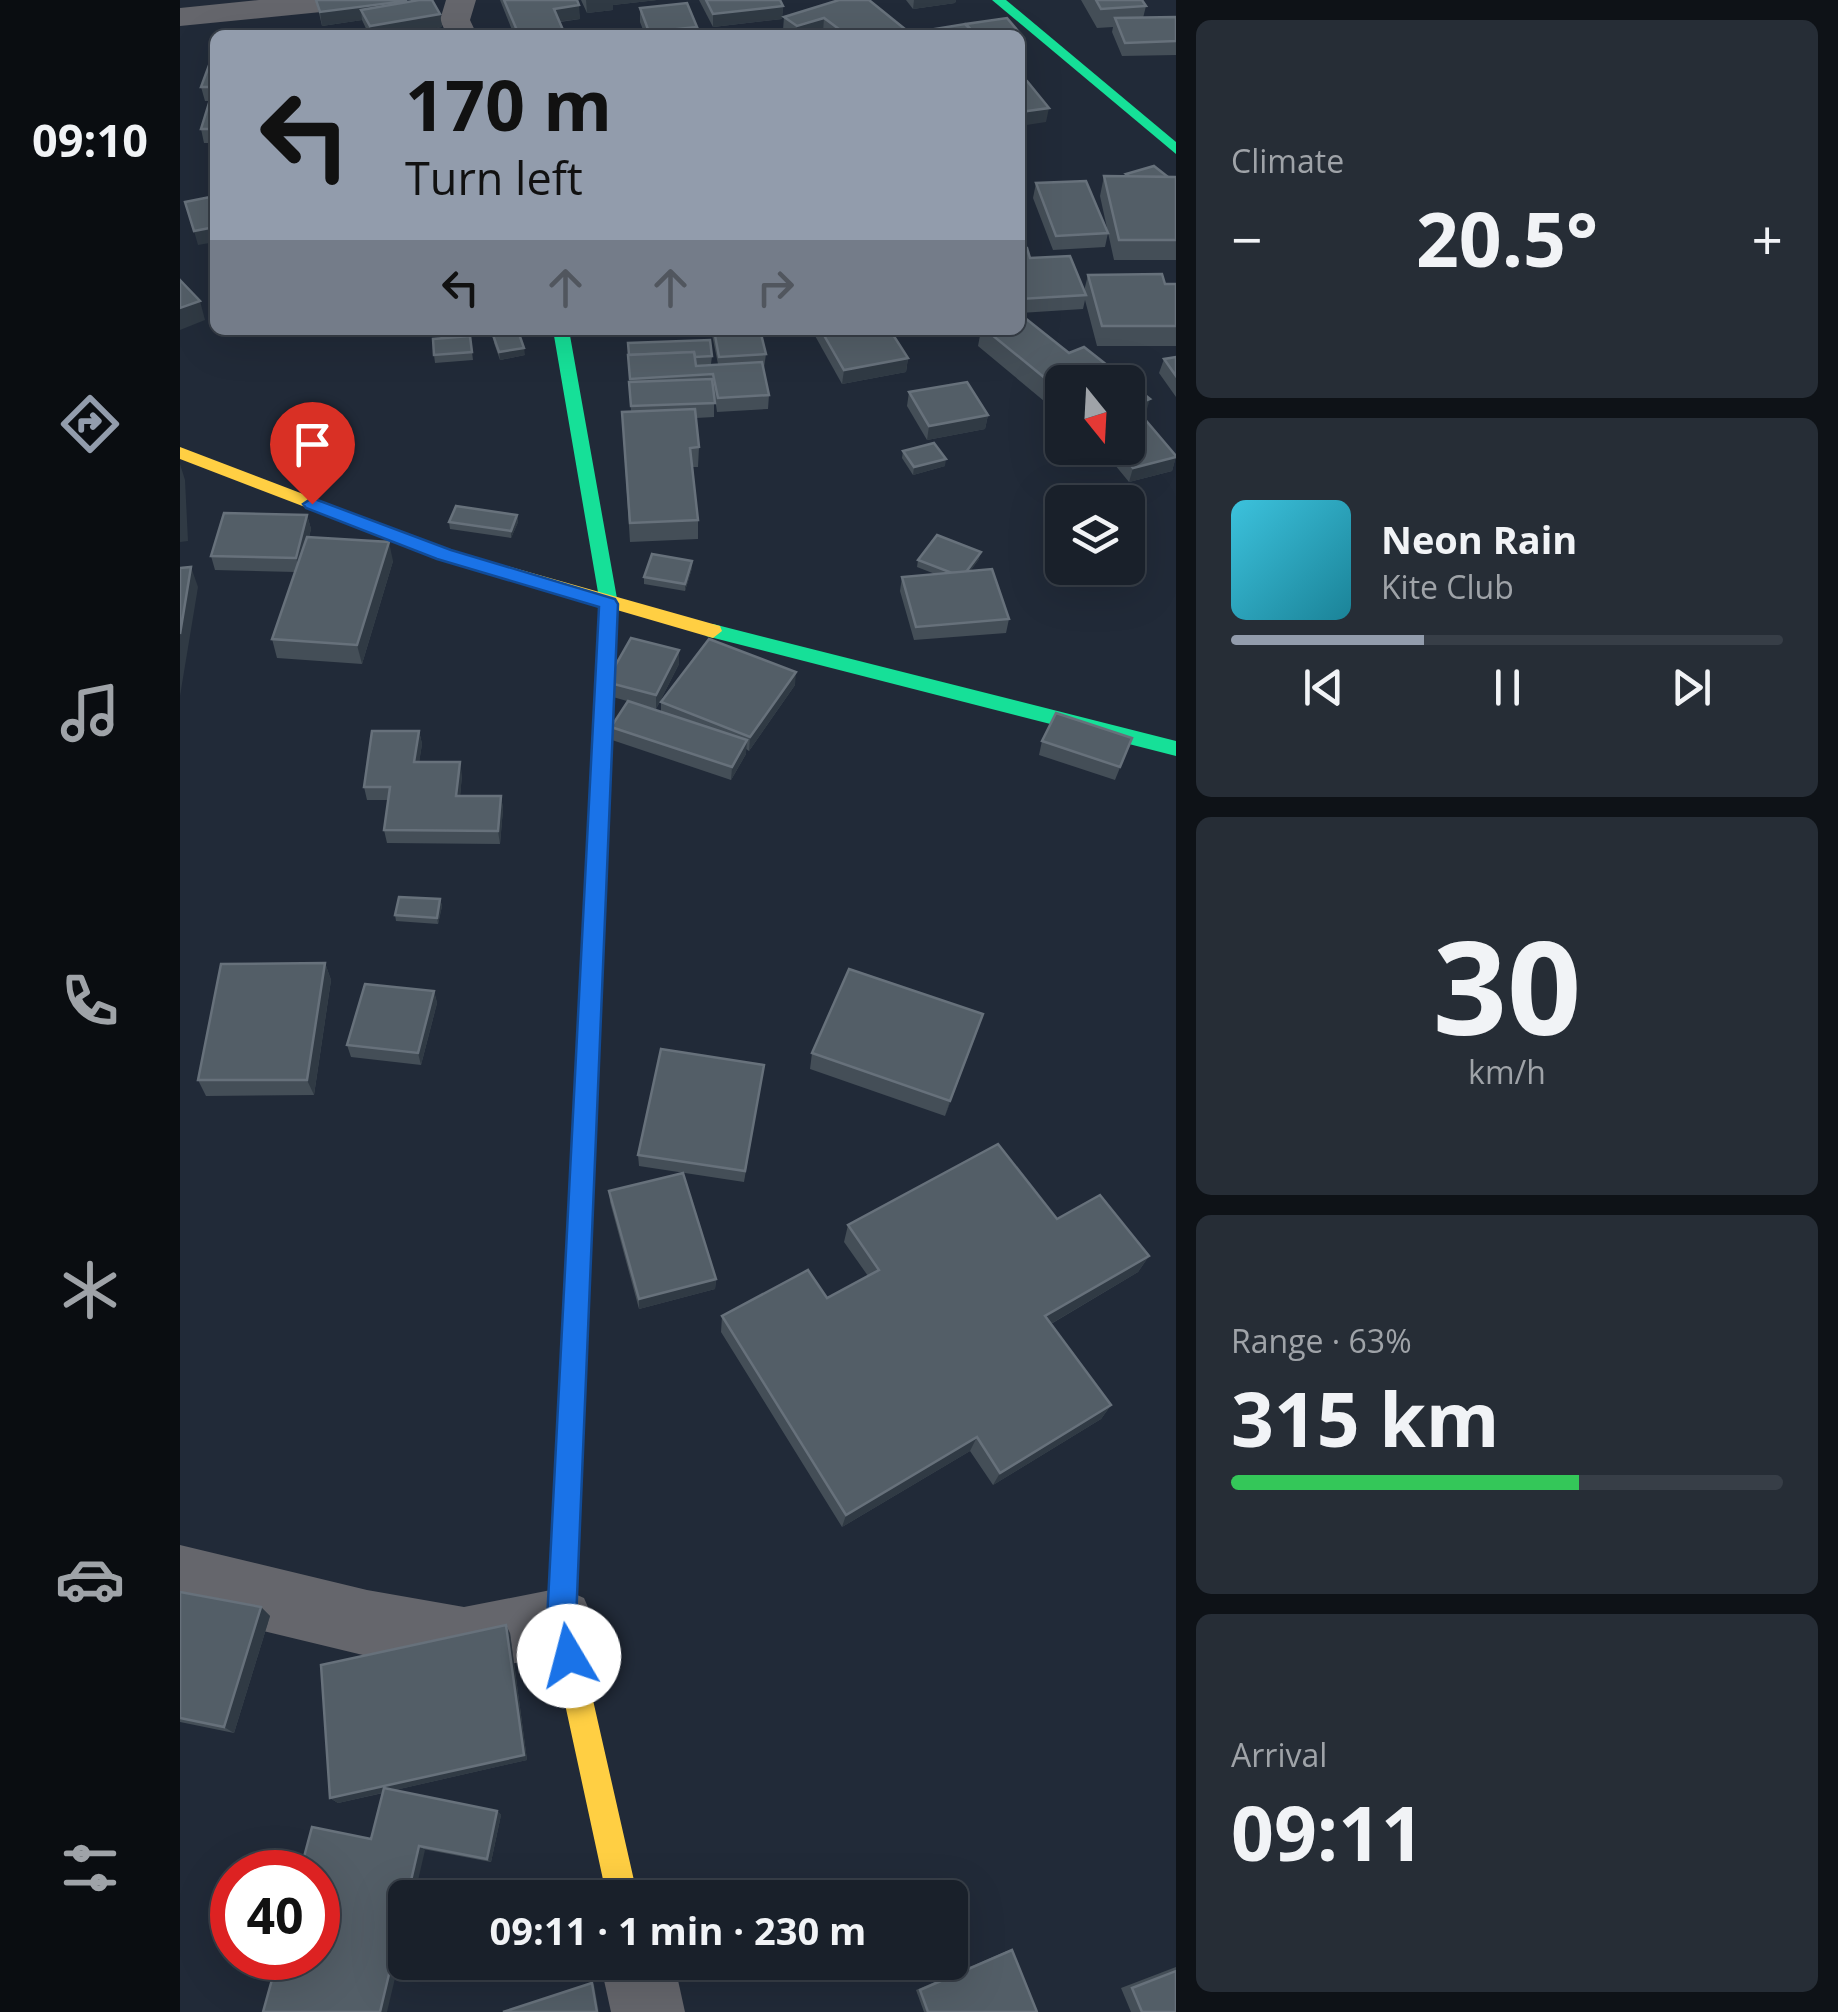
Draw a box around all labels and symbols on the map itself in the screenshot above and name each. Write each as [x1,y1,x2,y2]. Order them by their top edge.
north arrow [1045,365,1145,465]
pin [270,402,355,505]
position arrow [517,1604,621,1708]
speed limit sign: 40 [210,1850,340,1980]

